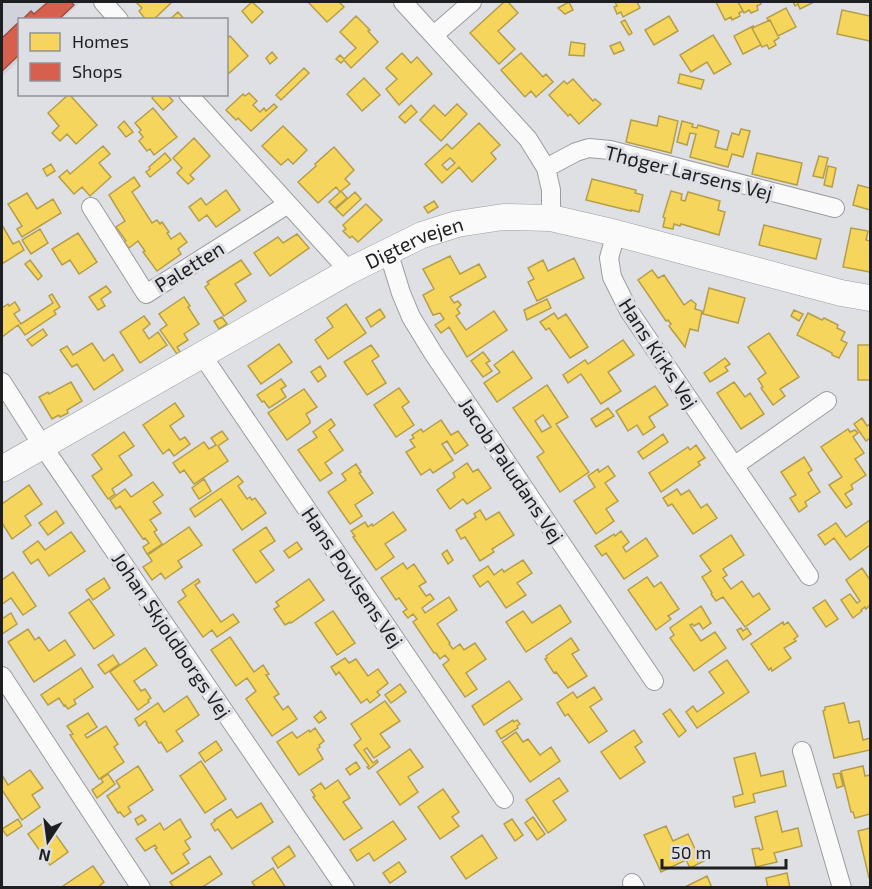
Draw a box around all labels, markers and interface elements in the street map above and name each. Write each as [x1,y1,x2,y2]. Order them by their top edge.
legend [18,18,228,96]
text: Homes [72,30,129,52]
text: Shops [72,60,122,82]
street label: Thøger Larsens Vej [603,140,775,204]
street label: Digtervejen [361,211,466,273]
street label: Paletten [150,235,228,297]
street label: Hans Kirks Vej [614,293,704,413]
street label: Jacob Paludans Vej [455,393,569,547]
street label: Hans Povlsens Vej [297,502,409,652]
street label: Johan Skjoldborgs Vej [107,547,237,723]
north arrow [18,811,78,871]
scale bar [662,832,786,870]
text: 50 m [671,841,711,863]
text: N [37,846,52,867]

